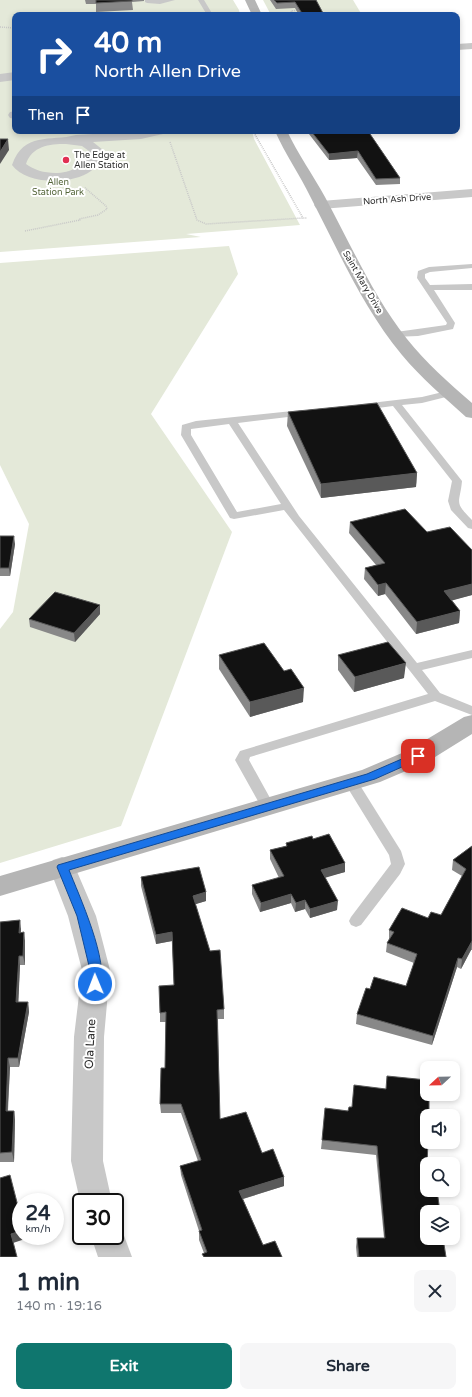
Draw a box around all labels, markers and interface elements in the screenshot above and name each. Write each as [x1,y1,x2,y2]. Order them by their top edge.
text: 40 m [94,26,162,60]
icon: right [28,28,80,80]
text: North Allen Drive [94,60,241,82]
icon: arrive [72,104,94,126]
text: Then [28,106,64,124]
place label: The Edge at Allen Station [74,150,128,171]
marker: The Edge at Allen Station [61,155,71,165]
park label: Allen Station Park [32,177,84,198]
street label: North Ash Drive [363,192,431,207]
street label: Saint Mary Drive [340,249,385,316]
pin [401,739,435,773]
icon: arrive [407,745,429,767]
position arrow [74,963,116,1005]
street label: Ola Lane [82,1018,98,1069]
north arrow [420,1061,460,1101]
map controls [420,1061,460,1245]
button: sound [420,1109,460,1149]
button: search [420,1157,460,1197]
speed limit sign: 30 [72,1193,124,1245]
text: 24 [25,1202,51,1226]
button: layers [420,1205,460,1245]
text: km/h [25,1223,51,1235]
text: 1 min [16,1268,80,1297]
button: close [414,1270,456,1312]
text: 140 m · 19:16 [16,1298,102,1314]
button: Exit [16,1343,232,1389]
button: Share [240,1343,456,1389]

